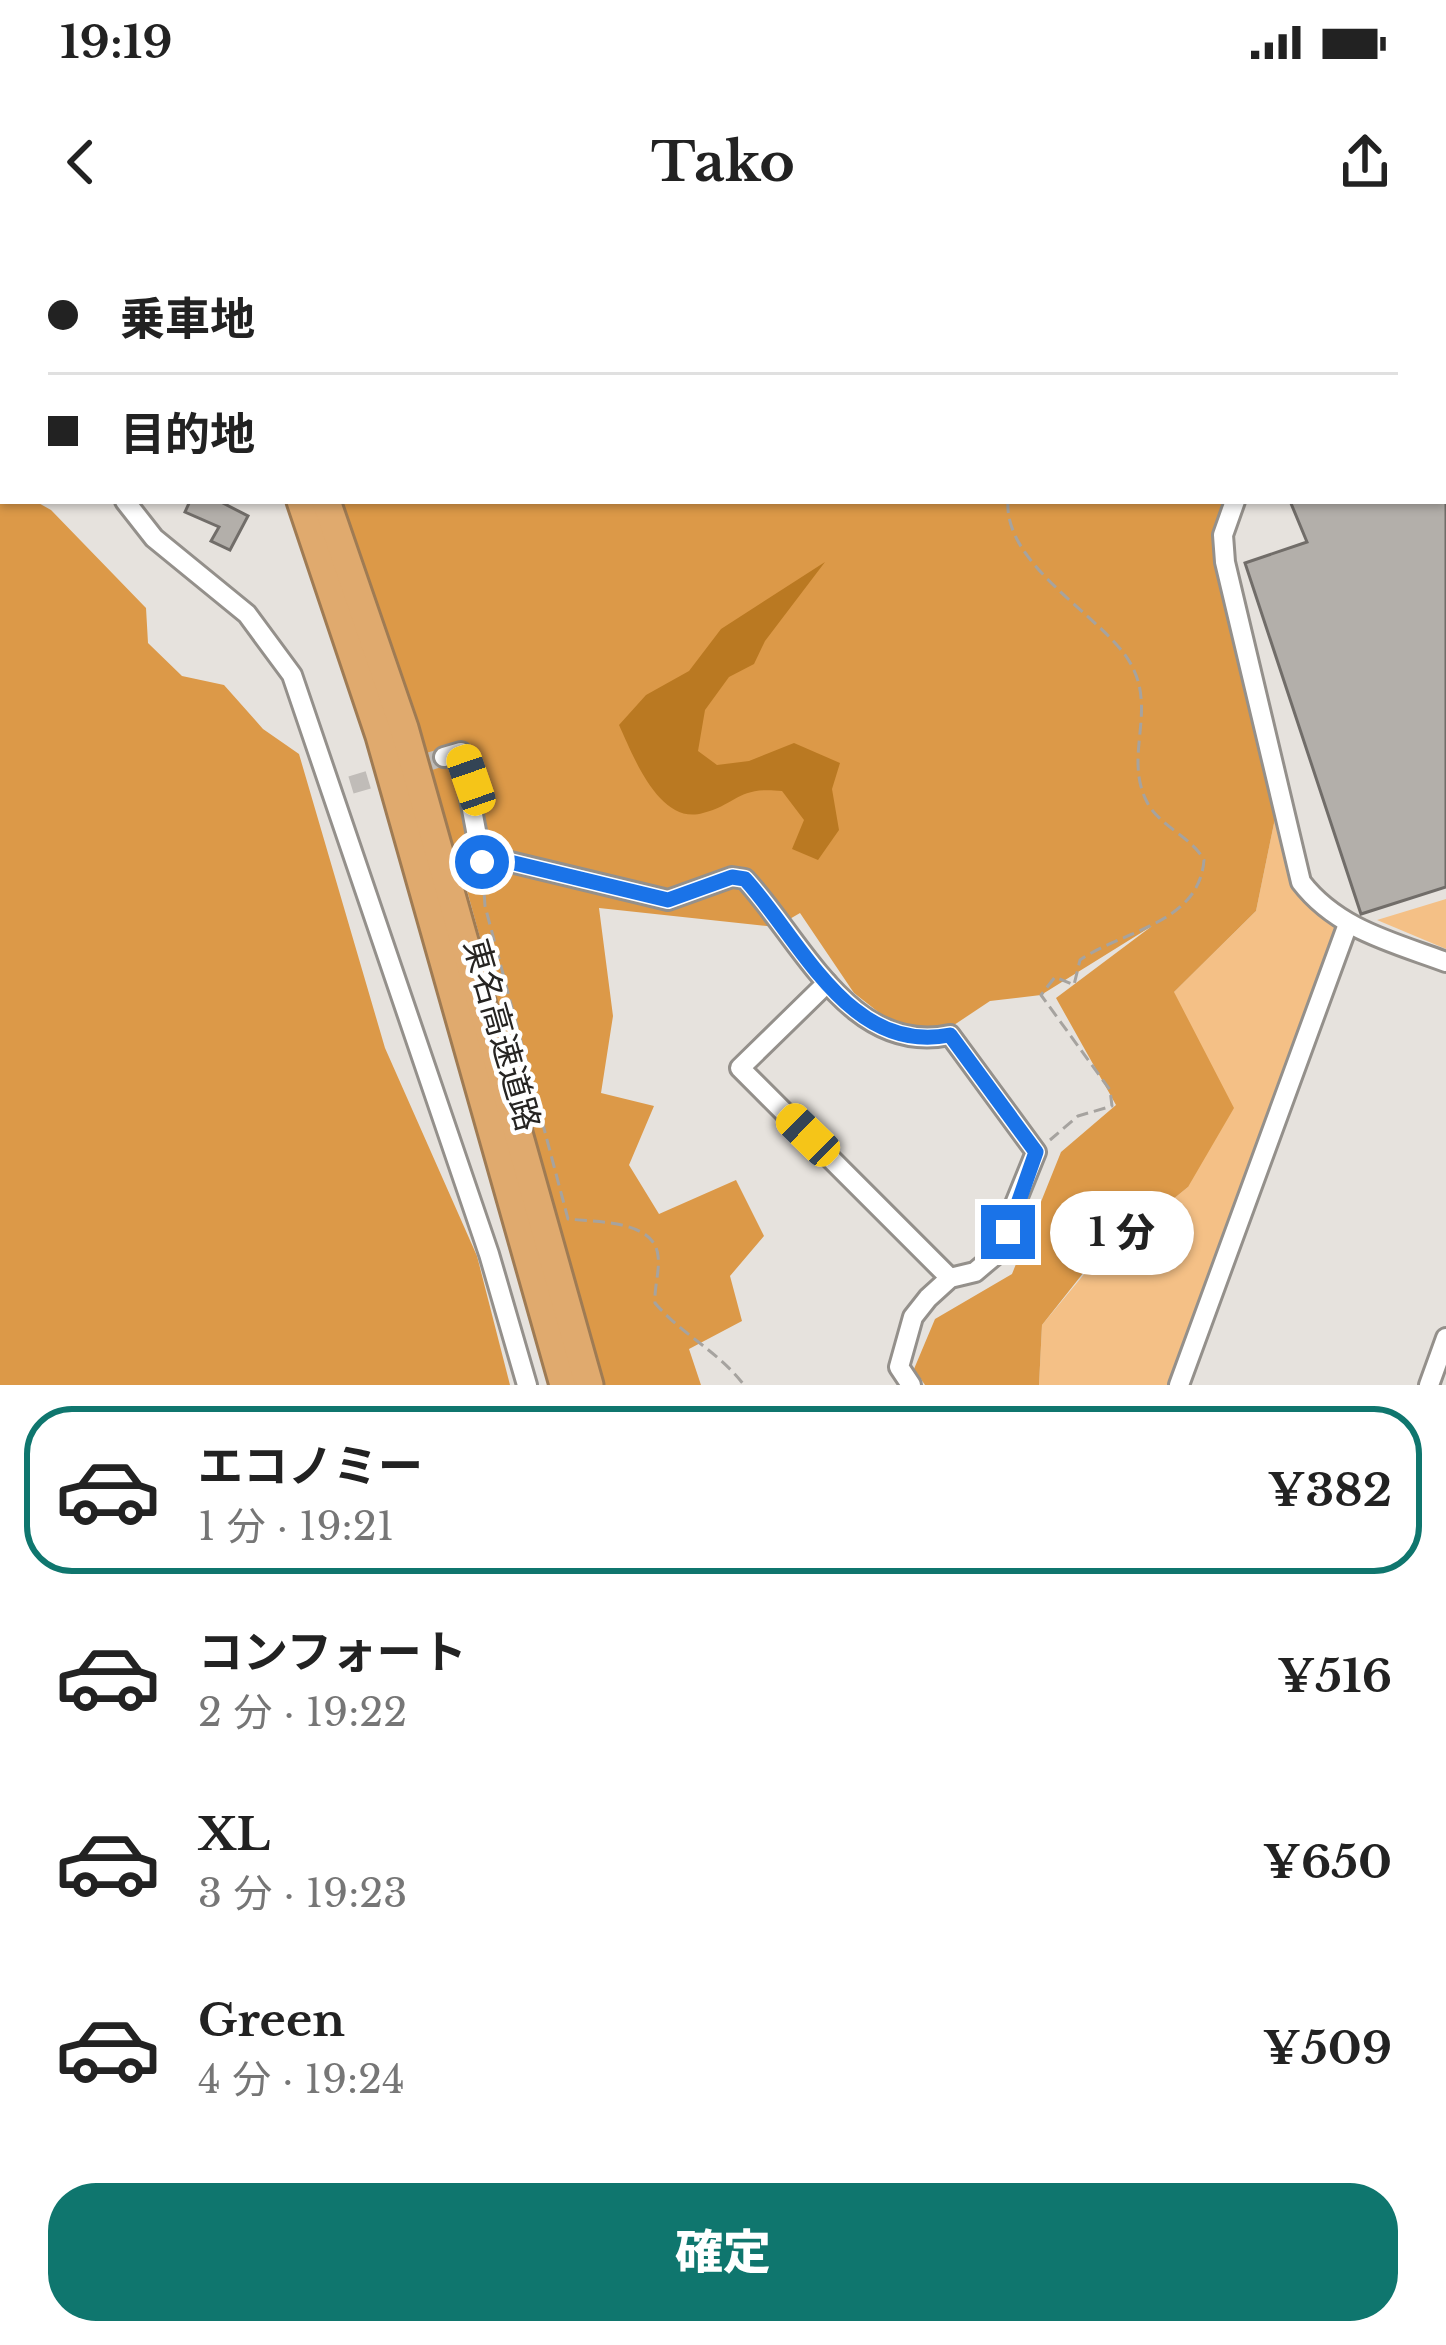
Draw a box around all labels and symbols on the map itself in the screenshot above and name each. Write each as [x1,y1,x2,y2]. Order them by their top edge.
car [442,740,500,820]
route start [455,835,509,889]
street label: 東名高速道路 [455,934,549,1136]
car [770,1097,846,1173]
callout: 1 分 [1050,1190,1194,1274]
route end [981,1205,1035,1259]

